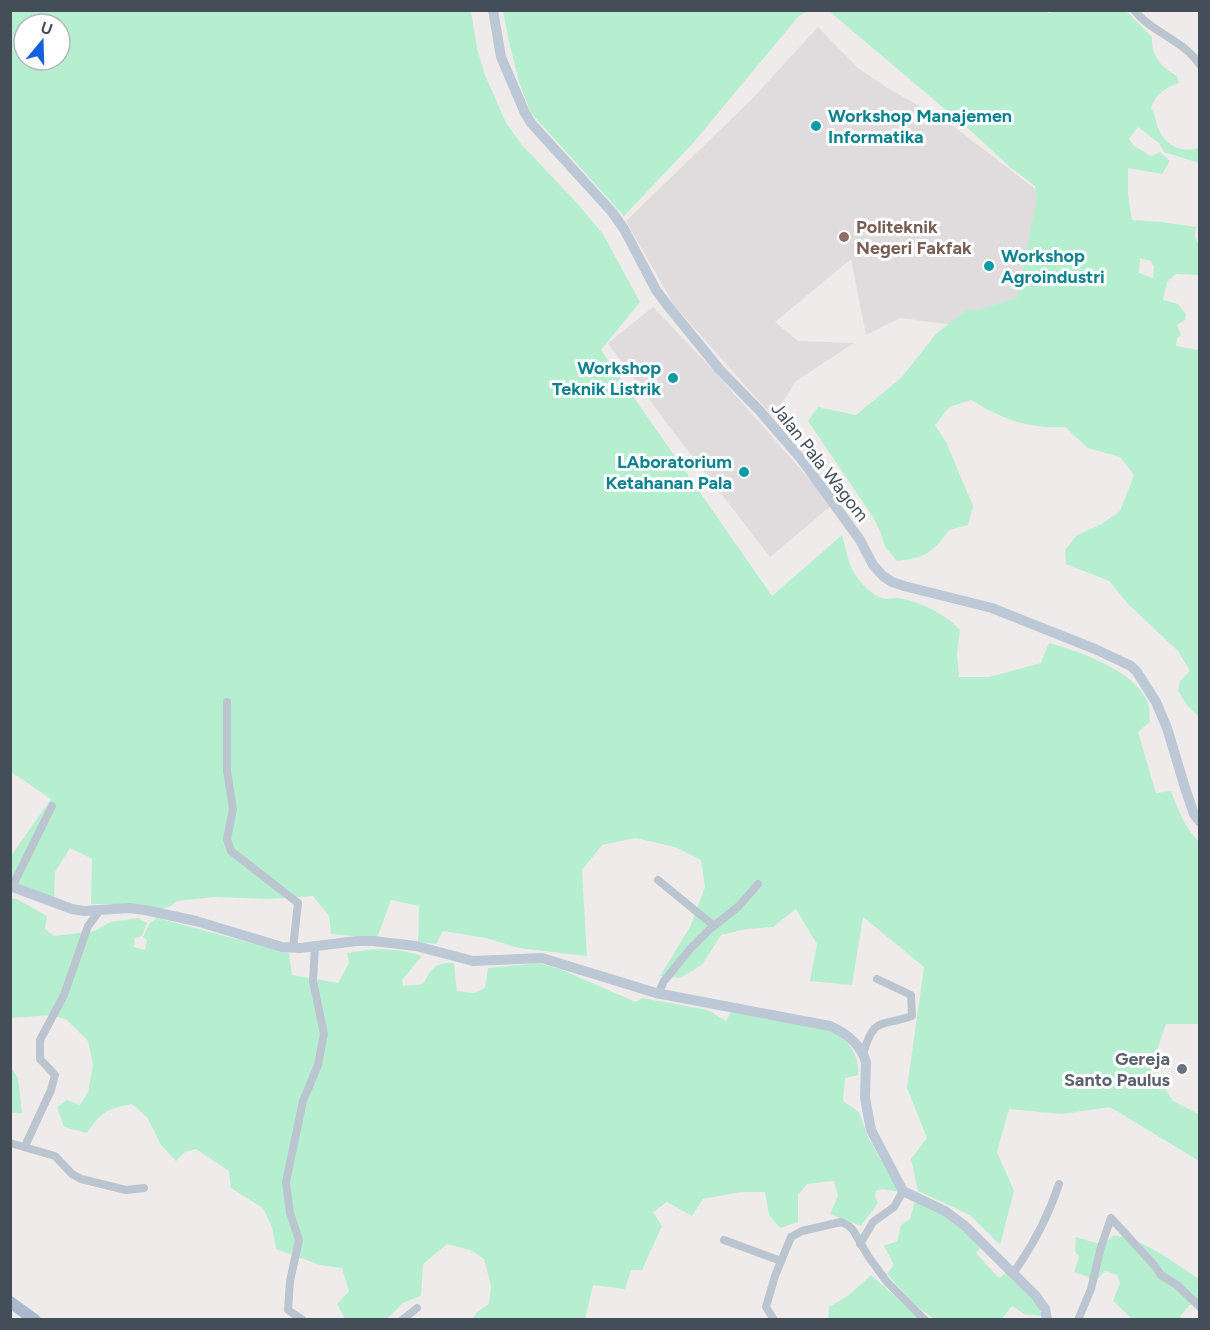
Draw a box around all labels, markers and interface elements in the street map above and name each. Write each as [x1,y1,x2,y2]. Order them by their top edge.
north arrow [12,12,72,72]
text: U [38,17,55,39]
place label: Workshop Manajemen Informatika [828,105,1012,148]
marker: Workshop Manajemen Informatika [809,119,823,133]
place label: Politeknik Negeri Fakfak [856,216,972,259]
marker: Politeknik Negeri Fakfak [837,230,851,244]
place label: Workshop Agroindustri [1001,245,1105,288]
marker: Workshop Agroindustri [982,259,996,273]
place label: Workshop Teknik Listrik [552,357,661,400]
marker: Workshop Teknik Listrik [666,371,680,385]
street label: Jalan Pala Wagom [767,398,873,526]
place label: LAboratorium Ketahanan Pala [605,451,732,494]
marker: LAboratorium Ketahanan Pala [737,465,751,479]
place label: Gereja Santo Paulus [1064,1048,1171,1091]
marker: Gereja Santo Paulus [1175,1062,1189,1076]

